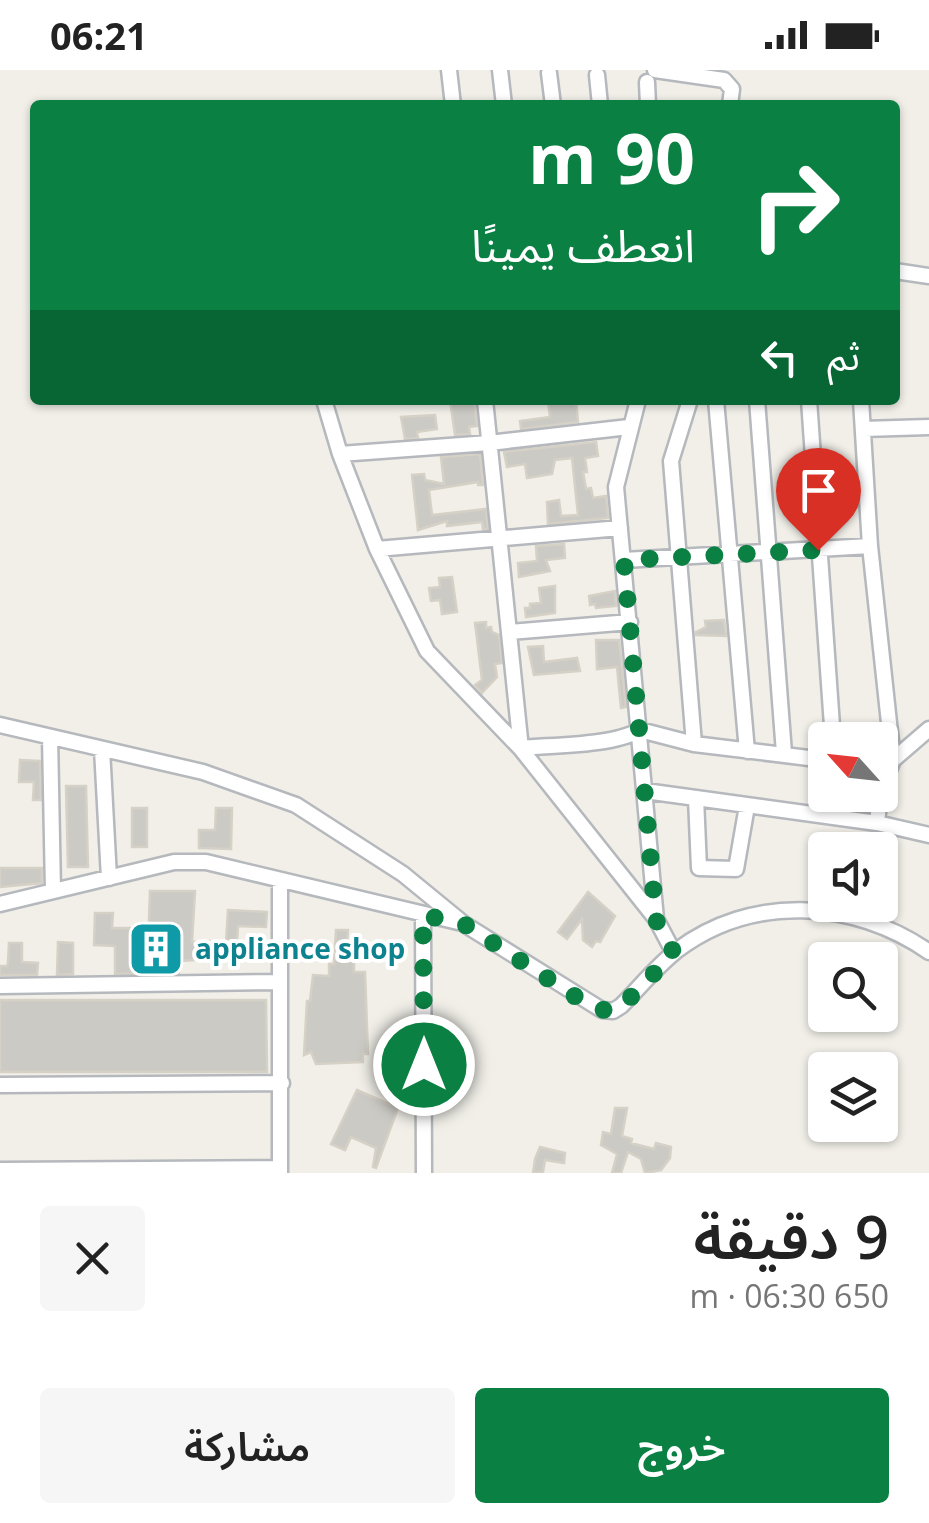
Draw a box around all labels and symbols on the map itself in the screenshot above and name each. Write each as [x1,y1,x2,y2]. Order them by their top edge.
pin [776,448,861,551]
north arrow [808,722,898,812]
building icon: appliance shop [126,919,186,979]
place label: appliance shop [195,929,405,967]
position arrow [372,1013,476,1117]

